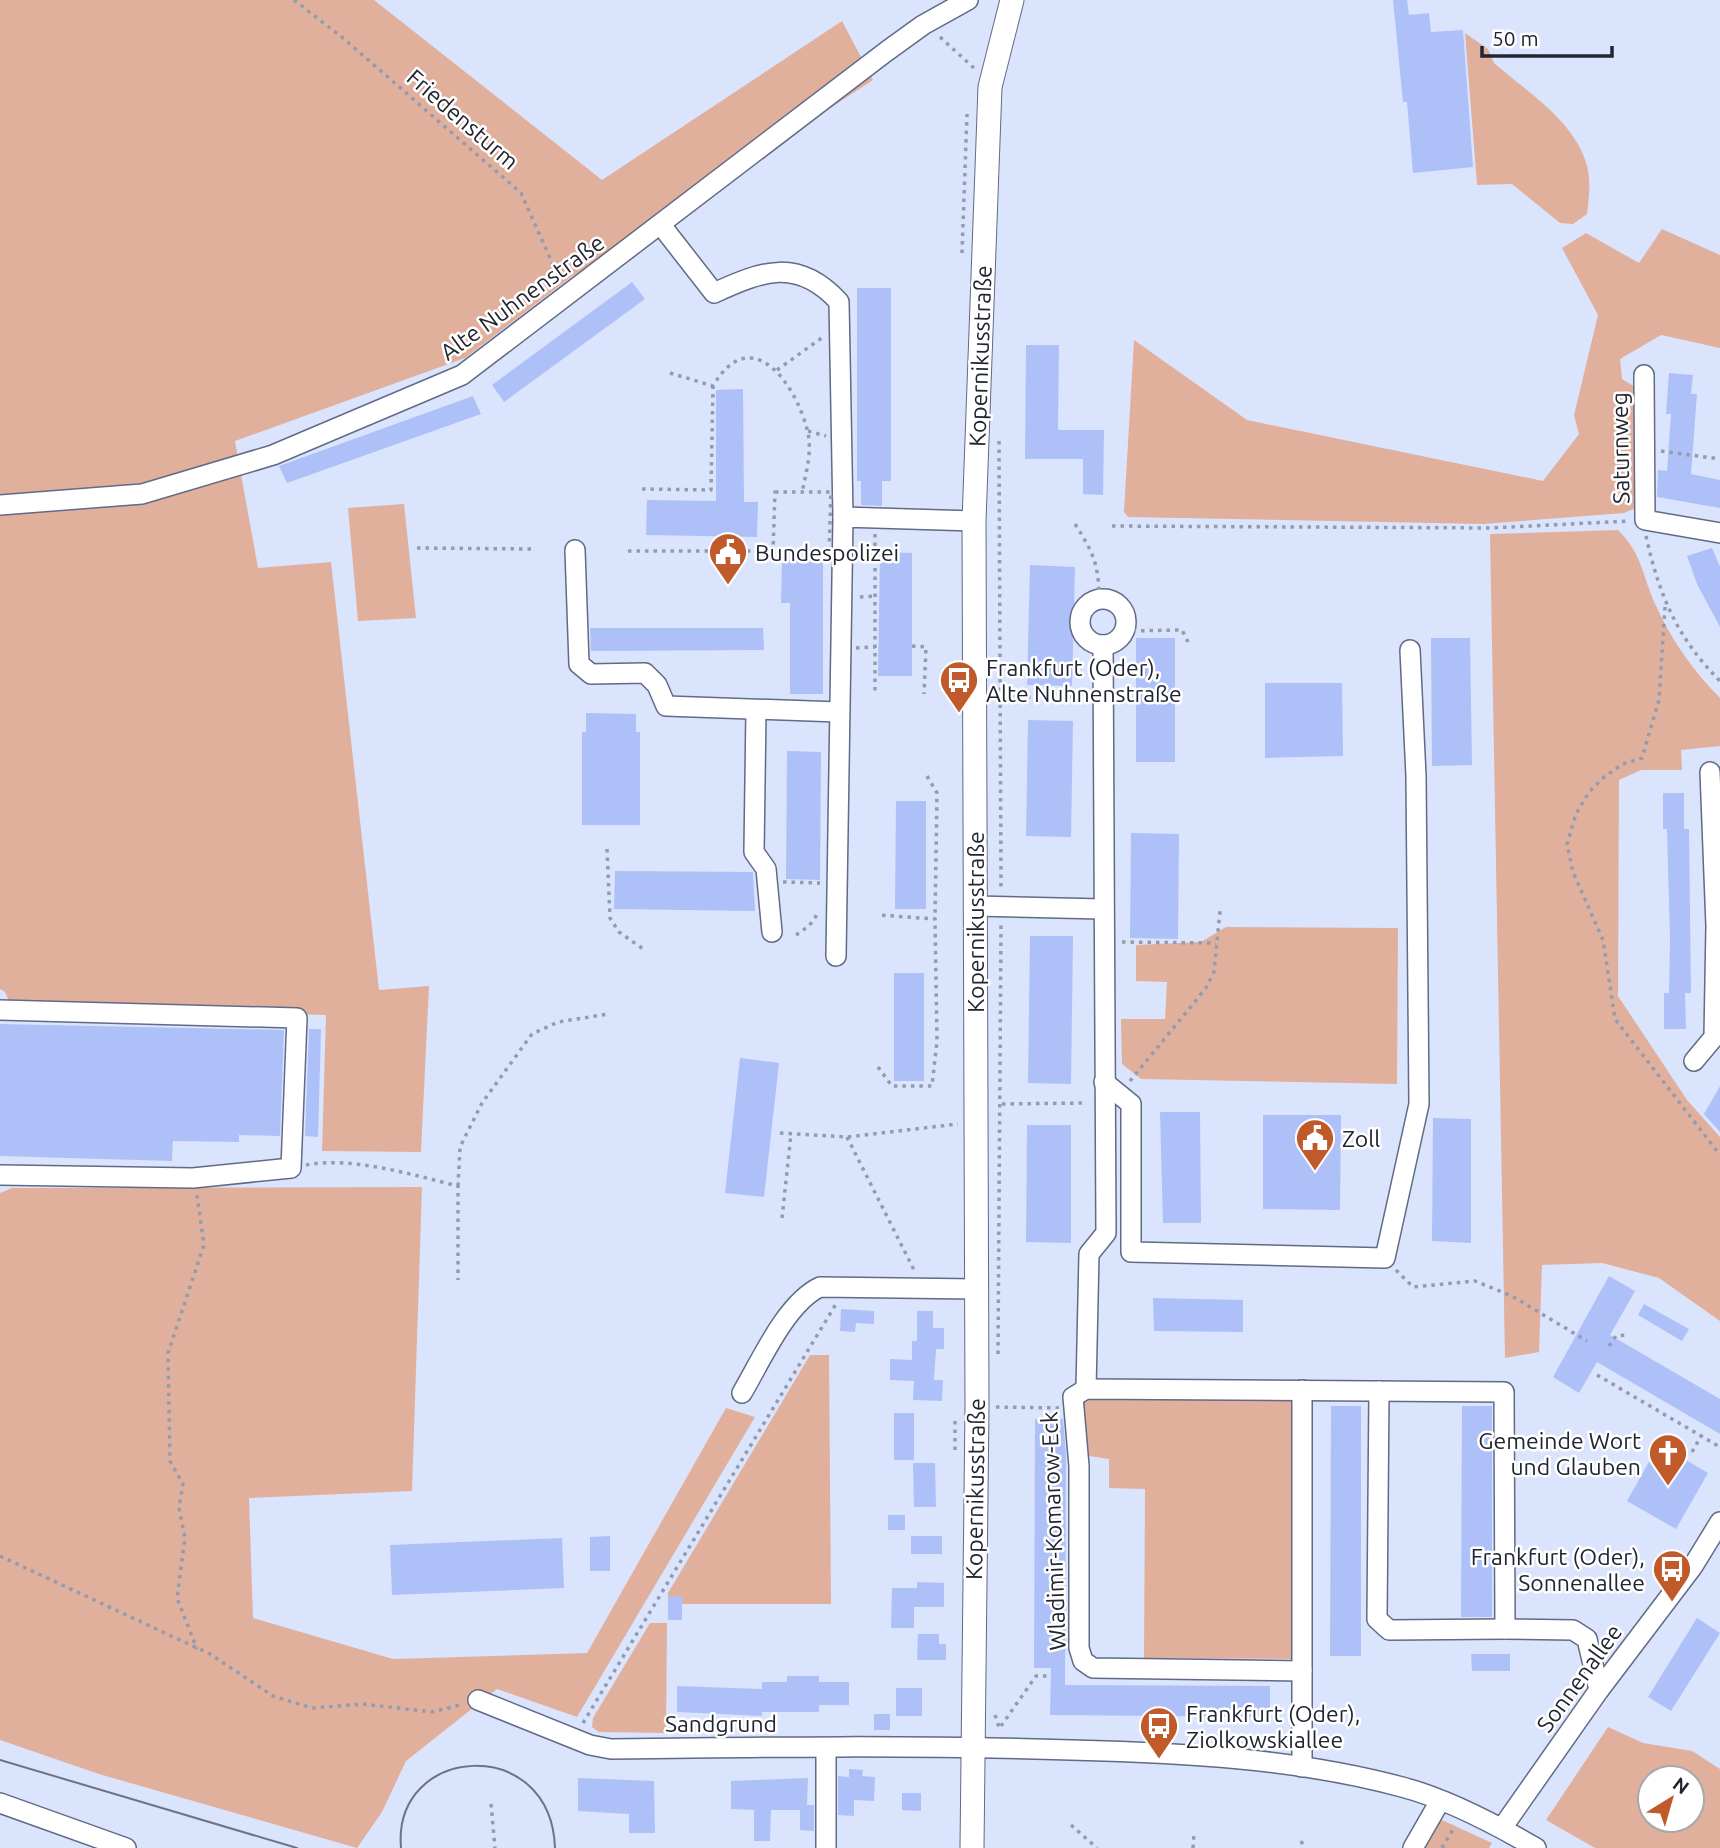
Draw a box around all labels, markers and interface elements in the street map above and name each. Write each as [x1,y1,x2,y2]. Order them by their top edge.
scale bar [1482,14,1612,58]
text: 50 m [1492,26,1539,50]
street label: Friedensturm [402,64,524,174]
street label: Alte Nuhnenstraße [435,229,609,365]
street label: Kopernikusstraße [964,265,996,447]
street label: Saturnweg [1607,392,1633,504]
public building icon: Bundespolizei [707,531,749,586]
place label: Bundespolizei [755,540,899,565]
place label: Frankfurt (Oder), Alte Nuhnenstraße [986,655,1182,706]
bus stop icon: Frankfurt (Oder), Alte Nuhnenstraße [938,659,980,714]
street label: Kopernikusstraße [963,831,988,1013]
public building icon: Zoll [1294,1117,1336,1172]
place label: Zoll [1342,1126,1380,1151]
street label: Kopernikusstraße [961,1398,989,1580]
street label: Wladimir-Komarow-Eck [1036,1411,1070,1651]
place label: Gemeinde Wort und Glauben [1478,1428,1641,1479]
church icon: Gemeinde Wort und Glauben [1647,1432,1689,1487]
place label: Frankfurt (Oder), Sonnenallee [1471,1544,1645,1595]
bus stop icon: Frankfurt (Oder), Sonnenallee [1651,1548,1693,1603]
street label: Sonnenallee [1532,1619,1626,1737]
place label: Frankfurt (Oder), Ziolkowskiallee [1186,1701,1360,1752]
bus stop icon: Frankfurt (Oder), Ziolkowskiallee [1138,1705,1180,1760]
street label: Sandgrund [665,1711,777,1736]
north arrow [1636,1764,1706,1834]
text: N [1669,1772,1694,1798]

